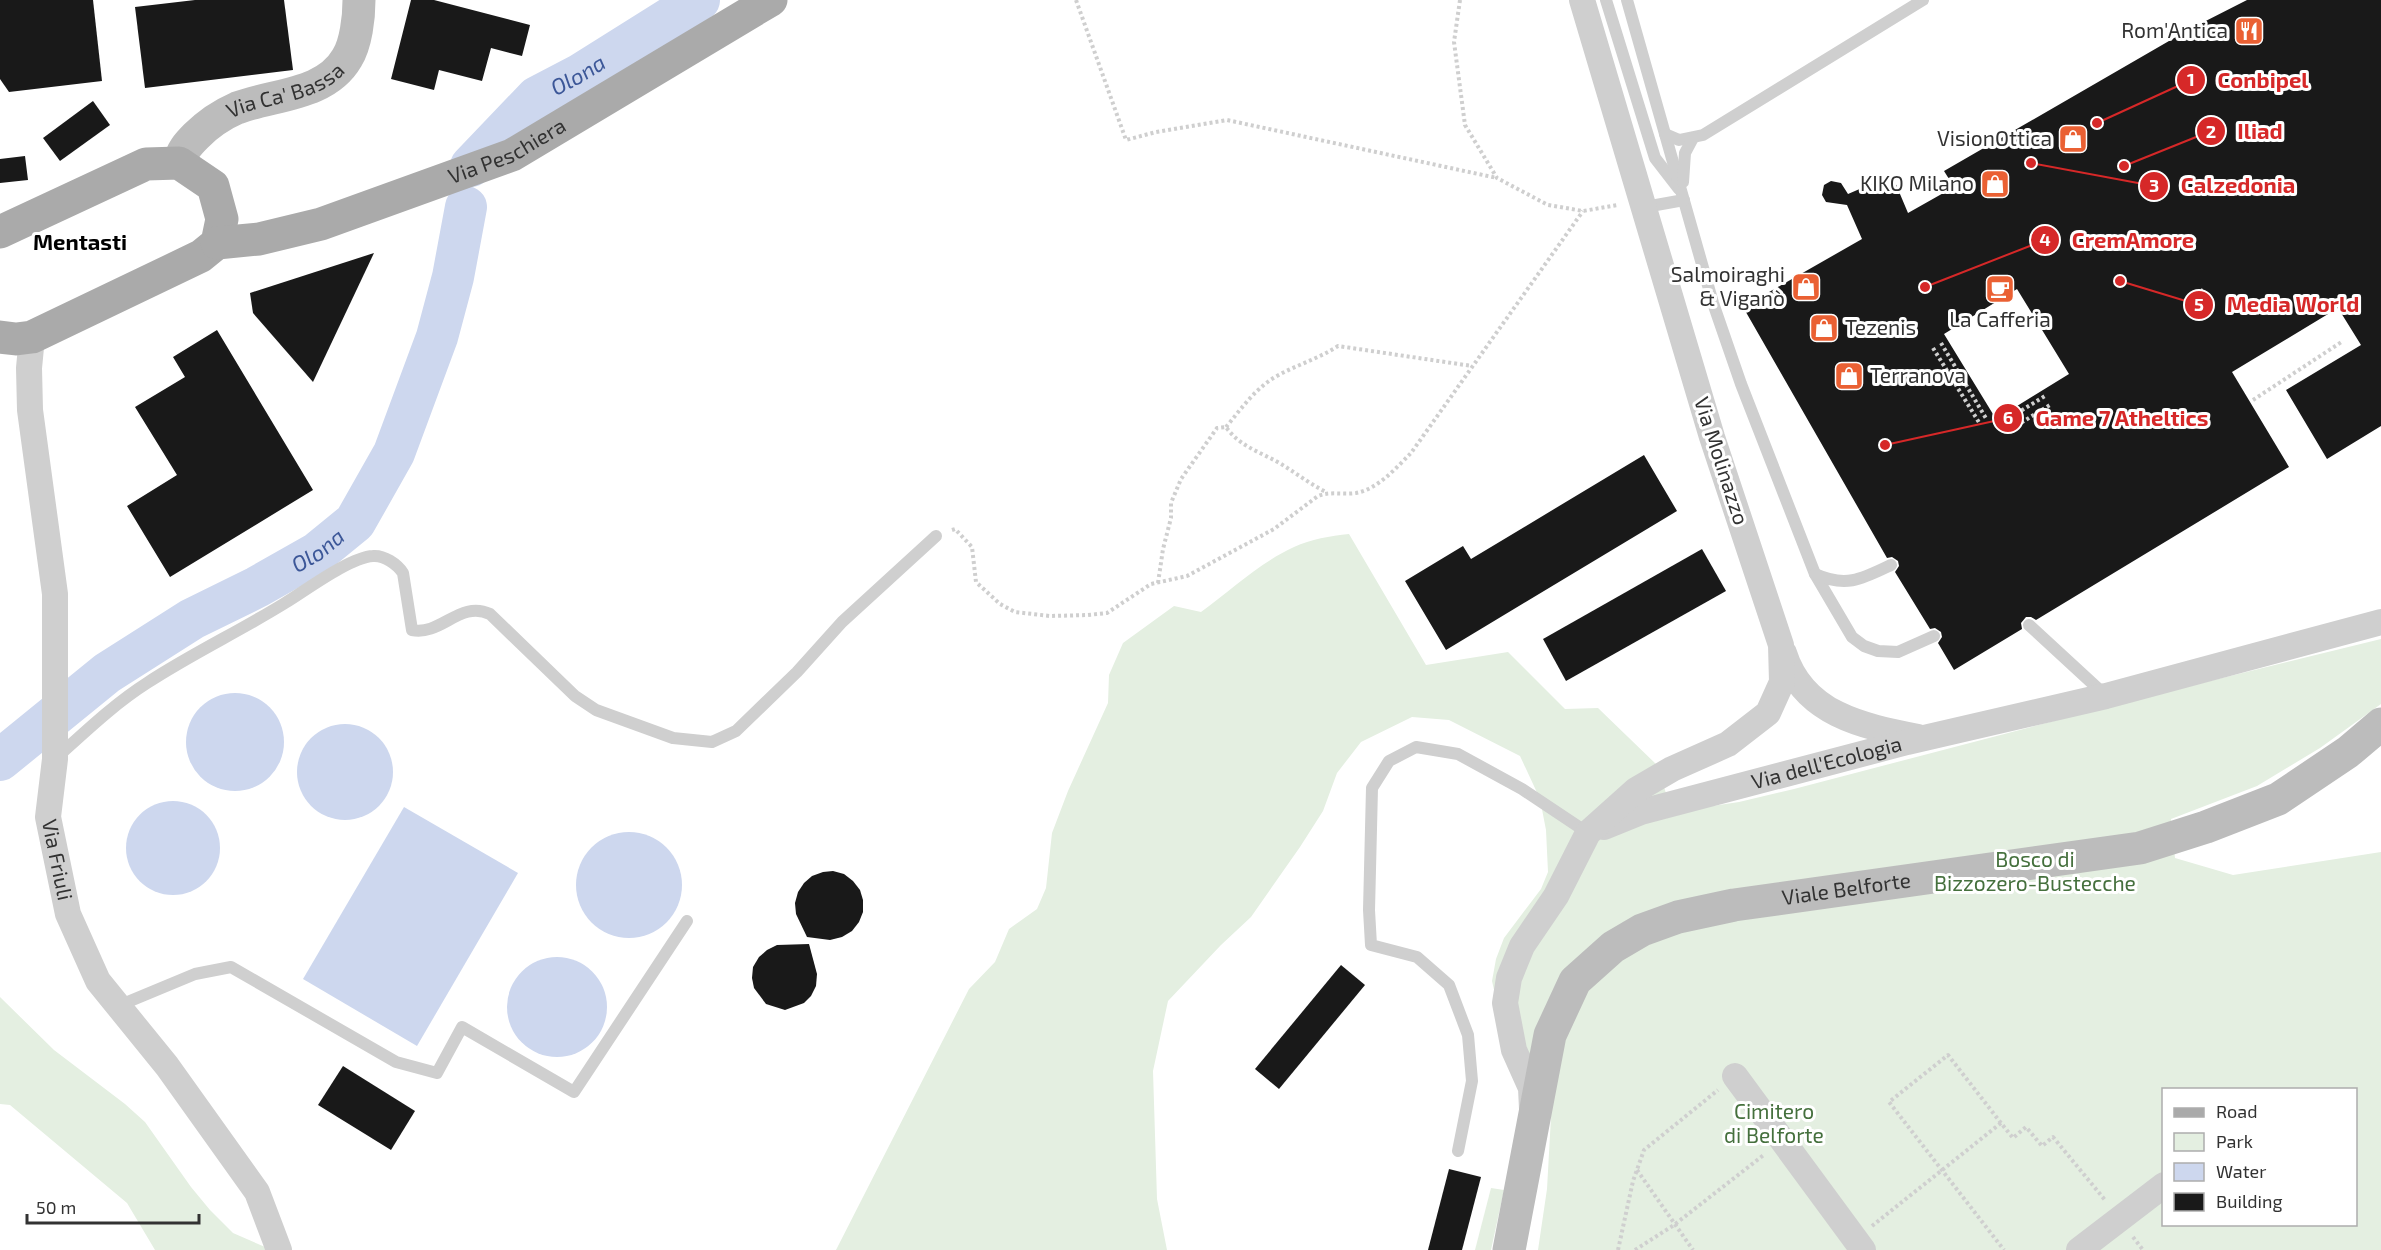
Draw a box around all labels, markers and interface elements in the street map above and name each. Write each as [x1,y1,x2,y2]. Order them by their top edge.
restaurant icon: Rom'Antica [2233,15,2265,47]
place label: Rom'Antica [2121,17,2228,42]
water label: Olona [546,48,610,100]
street label: Via Ca' Bassa [222,57,349,122]
callout: Conbipel [2176,60,2321,100]
text: Conbipel [2217,66,2309,92]
text: 1 [2187,68,2195,90]
callout: Iliad [2196,111,2295,151]
street label: Via Peschiera [444,112,570,188]
text: Iliad [2237,117,2283,143]
text: 2 [2206,120,2216,142]
shop icon: VisionOttica [2057,123,2089,155]
place label: VisionOttica [1937,125,2052,150]
callout: Calzedonia [2139,166,2307,206]
shop icon: KIKO Milano [1979,168,2011,200]
place label: KIKO Milano [1860,170,1974,195]
text: Calzedonia [2181,171,2295,197]
text: 3 [2149,174,2159,196]
callout: CremAmore [2030,220,2206,260]
text: CremAmore [2072,226,2194,252]
district label: Mentasti [33,228,127,254]
text: 4 [2039,228,2051,250]
place label: Salmoiraghi & Viganò [1671,261,1785,310]
shop icon: Salmoiraghi & Viganò [1790,271,1822,303]
cafe icon: La Cafferia [1984,273,2016,305]
callout: Media World [2184,285,2371,325]
text: Media World [2227,290,2359,316]
text: 5 [2194,293,2204,315]
place label: La Cafferia [1949,306,2051,331]
shop icon: Tezenis [1808,312,1840,344]
place label: Tezenis [1845,314,1916,339]
shop icon: Terranova [1833,360,1865,392]
place label: Terranova [1870,362,1966,387]
street label: Via Molinazzo [1690,393,1755,528]
callout: Game 7 Atheltics [1993,398,2221,438]
text: Game 7 Atheltics [2036,404,2208,430]
text: 6 [2003,406,2013,428]
water label: Olona [286,522,349,577]
street label: Via dell'Ecologia [1748,730,1904,793]
street label: Via Friuli [38,817,79,902]
park label: Bosco di Bizzozero-Bustecche [1934,846,2136,895]
street label: Viale Belforte [1780,866,1912,909]
legend [2162,1088,2357,1226]
park label: Cimitero di Belforte [1724,1098,1824,1147]
text: Road [2216,1100,2257,1122]
text: Park [2216,1130,2253,1152]
text: Water [2216,1160,2266,1182]
scale bar [27,1187,200,1225]
text: Building [2216,1190,2283,1212]
text: 50 m [36,1196,76,1218]

